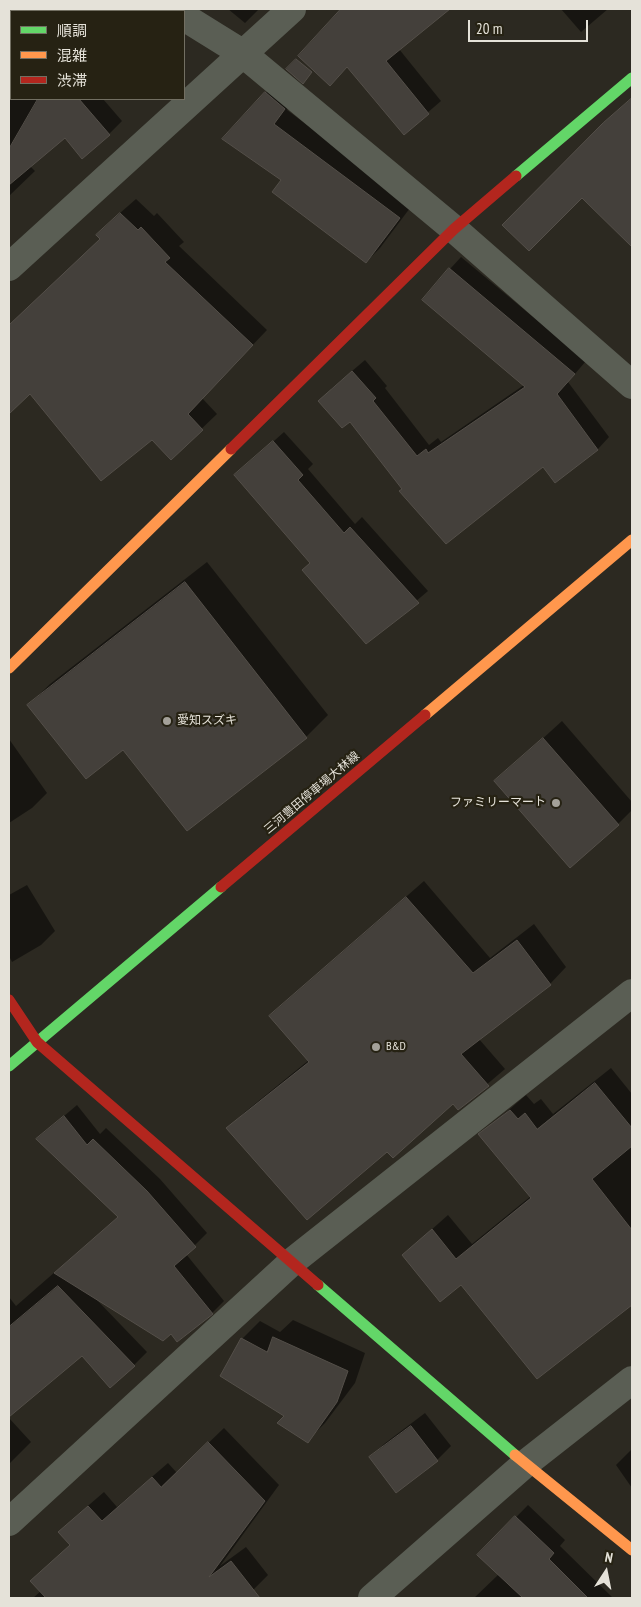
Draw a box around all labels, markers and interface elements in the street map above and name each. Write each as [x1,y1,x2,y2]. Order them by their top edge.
legend [10,10,185,100]
scale bar [471,10,591,42]
text: 20 m [476,19,502,38]
text: 順調 [57,21,87,40]
text: 混雑 [57,46,87,65]
text: 渋滞 [57,71,87,90]
place label: 愛知スズキ [177,714,237,728]
marker: 愛知スズキ [161,715,173,727]
street label: 三河豊田停車場大林線 [261,749,363,837]
place label: ファミリーマート [450,796,546,810]
marker: ファミリーマート [550,797,562,809]
place label: B&D [386,1040,406,1054]
marker: B&D [370,1041,382,1053]
north arrow [581,1547,631,1597]
text: N [603,1548,614,1567]

